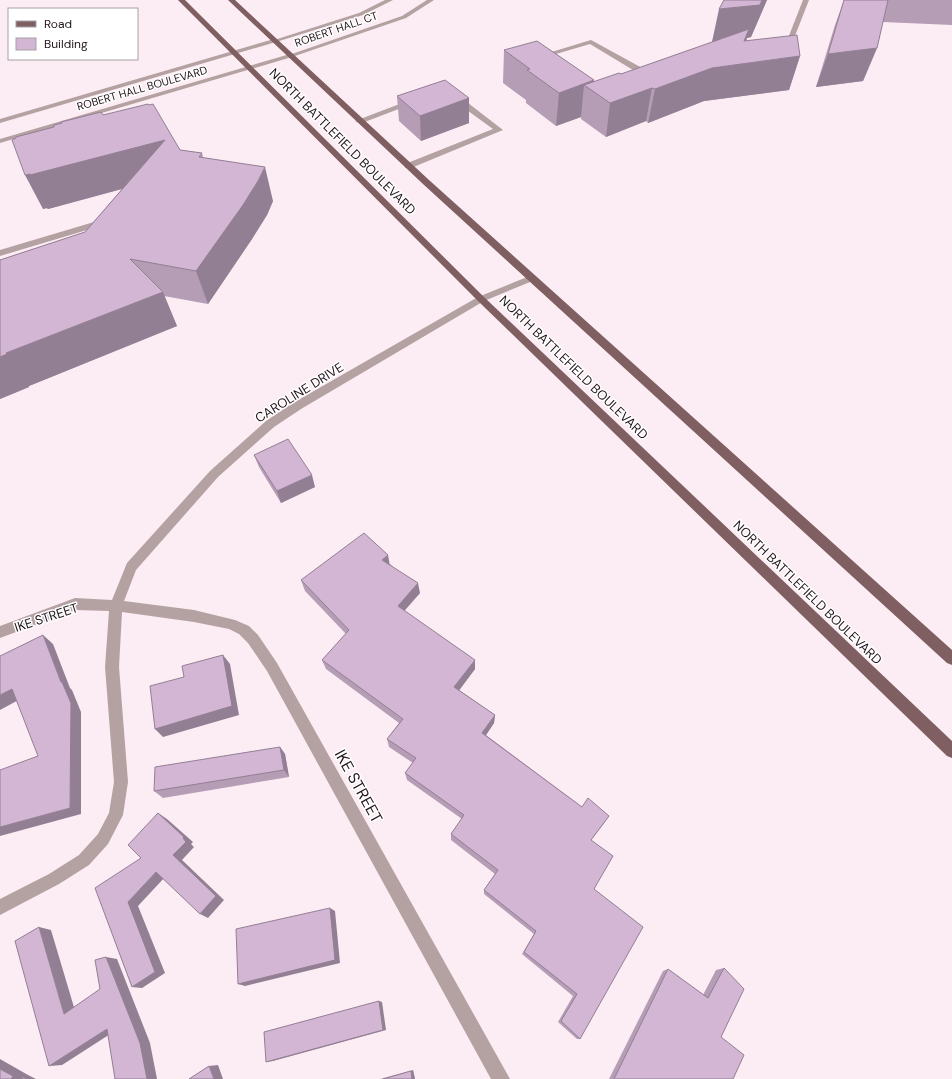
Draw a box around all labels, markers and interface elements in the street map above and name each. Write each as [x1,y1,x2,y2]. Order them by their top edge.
legend [8,8,138,60]
street label: ROBERT HALL CT [293,8,379,50]
text: Road [44,16,72,32]
text: Building [44,36,88,52]
street label: ROBERT HALL BOULEVARD [75,63,209,113]
street label: NORTH BATTLEFIELD BOULEVARD [266,64,420,218]
street label: NORTH BATTLEFIELD BOULEVARD [496,292,652,443]
street label: CAROLINE DRIVE [252,358,347,426]
street label: NORTH BATTLEFIELD BOULEVARD [730,517,886,668]
street label: IKE STREET [12,599,80,636]
street label: IKE STREET [330,746,387,827]

